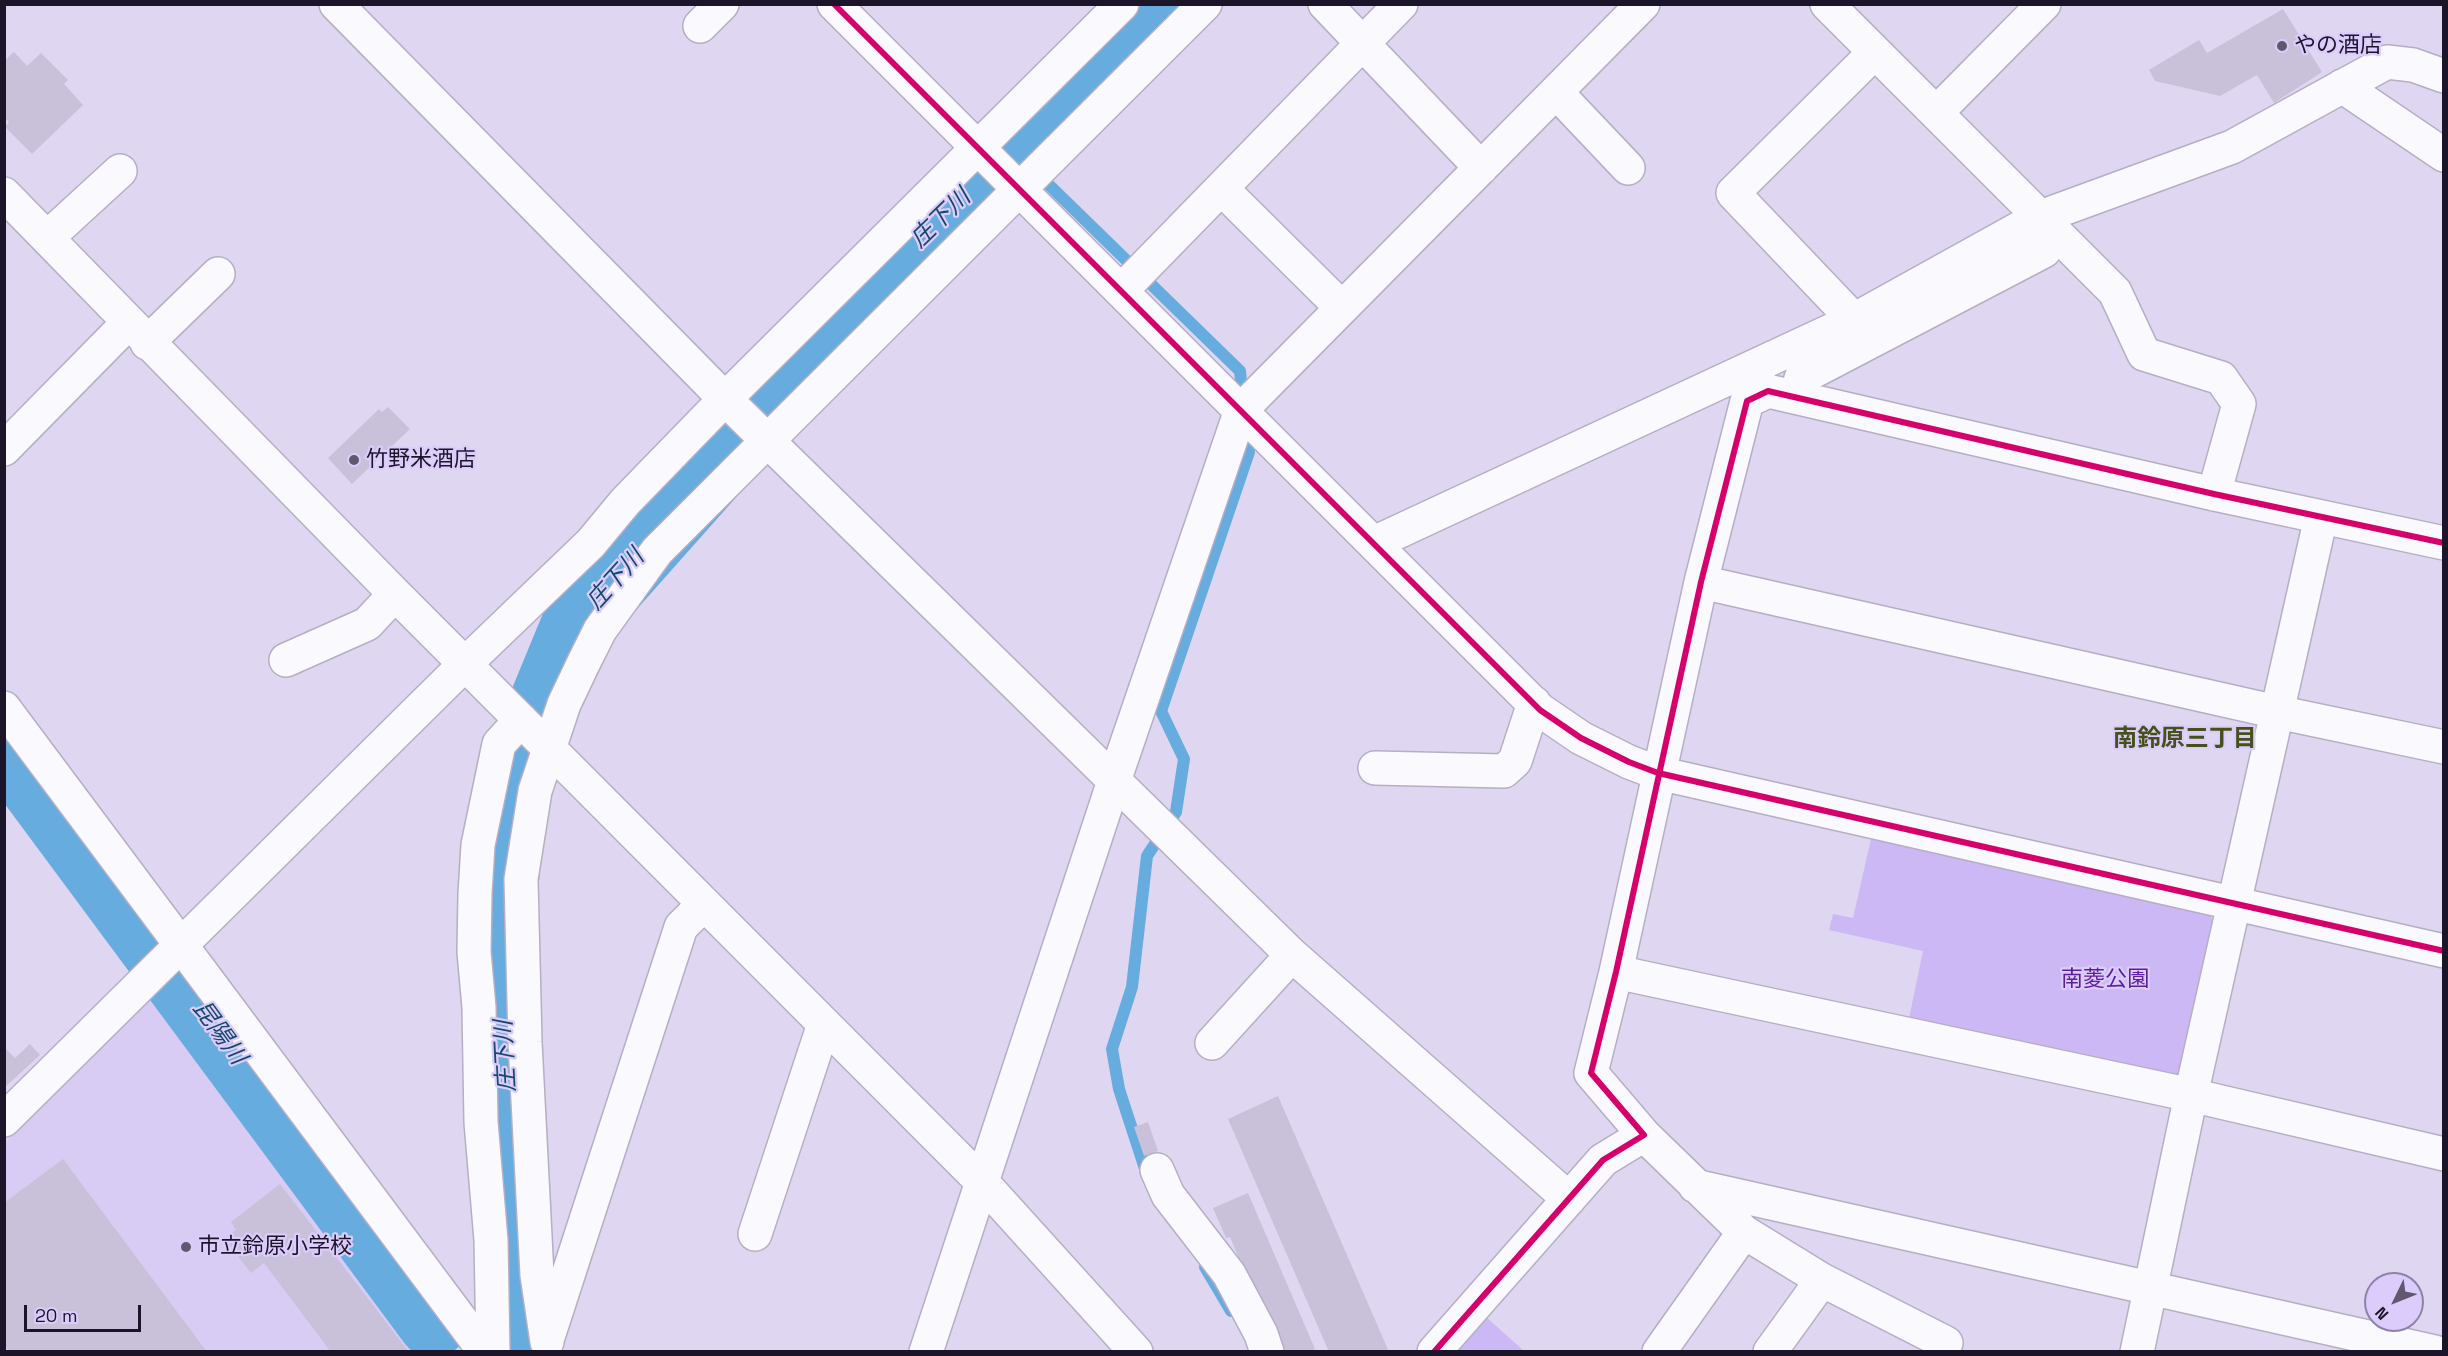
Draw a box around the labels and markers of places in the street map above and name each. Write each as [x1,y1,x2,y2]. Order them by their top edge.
place label: やの酒店 [2294,33,2382,59]
marker: やの酒店 [2275,39,2289,53]
place label: 竹野米酒店 [366,447,476,473]
marker: 竹野米酒店 [347,453,361,467]
place label: 市立鈴原小学校 [198,1234,352,1260]
marker: 市立鈴原小学校 [179,1240,193,1254]

